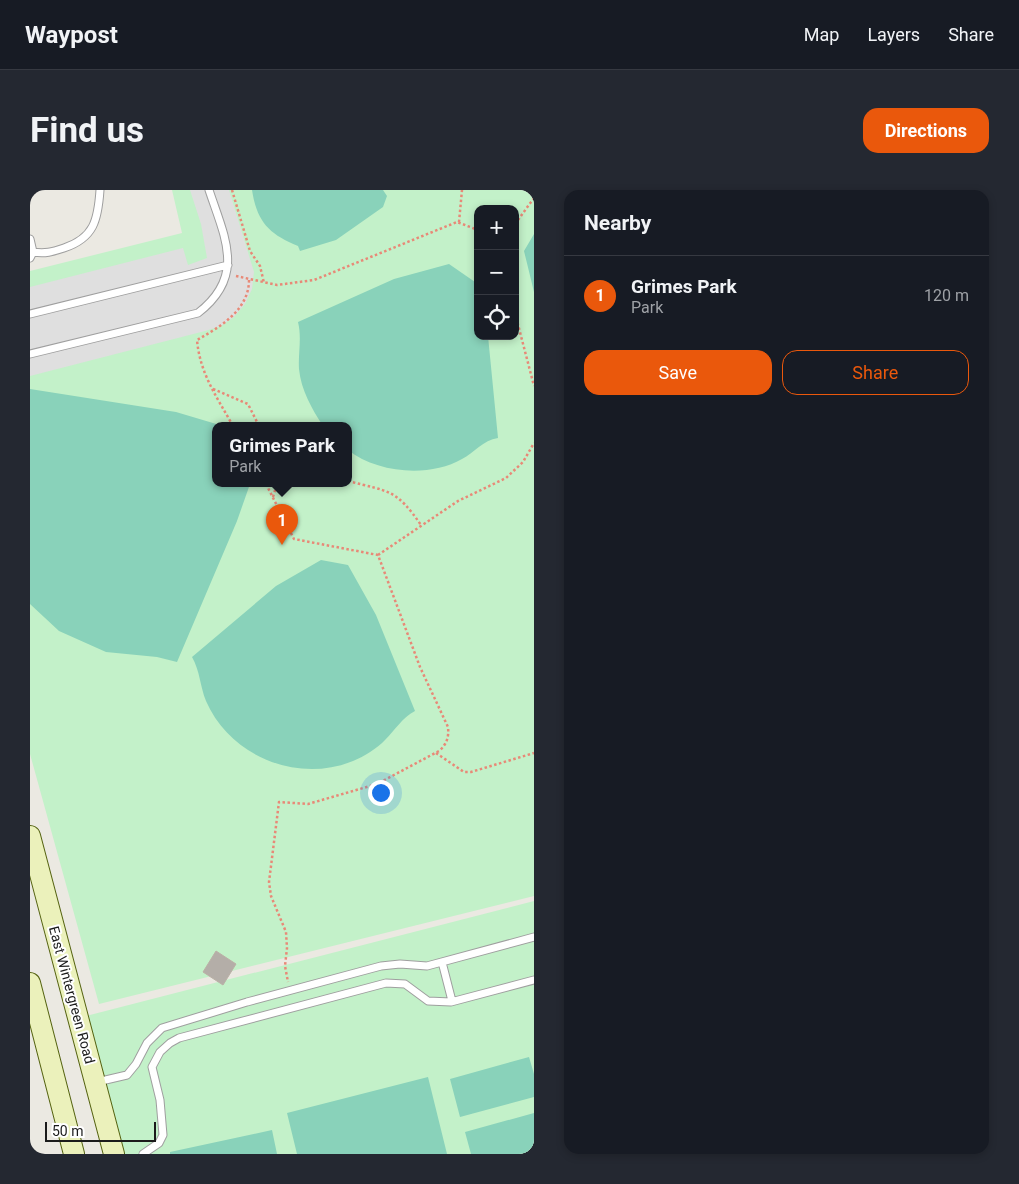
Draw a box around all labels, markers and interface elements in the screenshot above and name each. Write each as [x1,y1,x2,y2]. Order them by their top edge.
text: Waypost [25,21,118,49]
text: Map [804,24,839,45]
text: Layers [867,24,920,45]
text: Share [948,24,994,45]
button: Directions [863,108,989,153]
text: Find us [30,110,144,151]
map controls [474,205,519,340]
button: + [474,205,519,250]
text: Nearby [584,211,651,235]
button: − [474,250,519,295]
text: Grimes Park [631,275,737,298]
text: 1 [595,286,605,305]
text: 120 m [924,286,969,305]
button: locate [474,295,519,340]
text: Park [631,298,663,317]
button: Save [584,350,772,395]
button: Share [782,350,969,395]
popup [212,422,352,487]
text: Grimes Park [229,434,335,457]
text: Park [229,457,261,476]
pin: 1 [266,504,298,545]
your location [368,780,394,806]
street label: East Wintergreen Road [46,924,98,1066]
scale bar [45,1119,156,1142]
text: 50 m [52,1123,84,1139]

